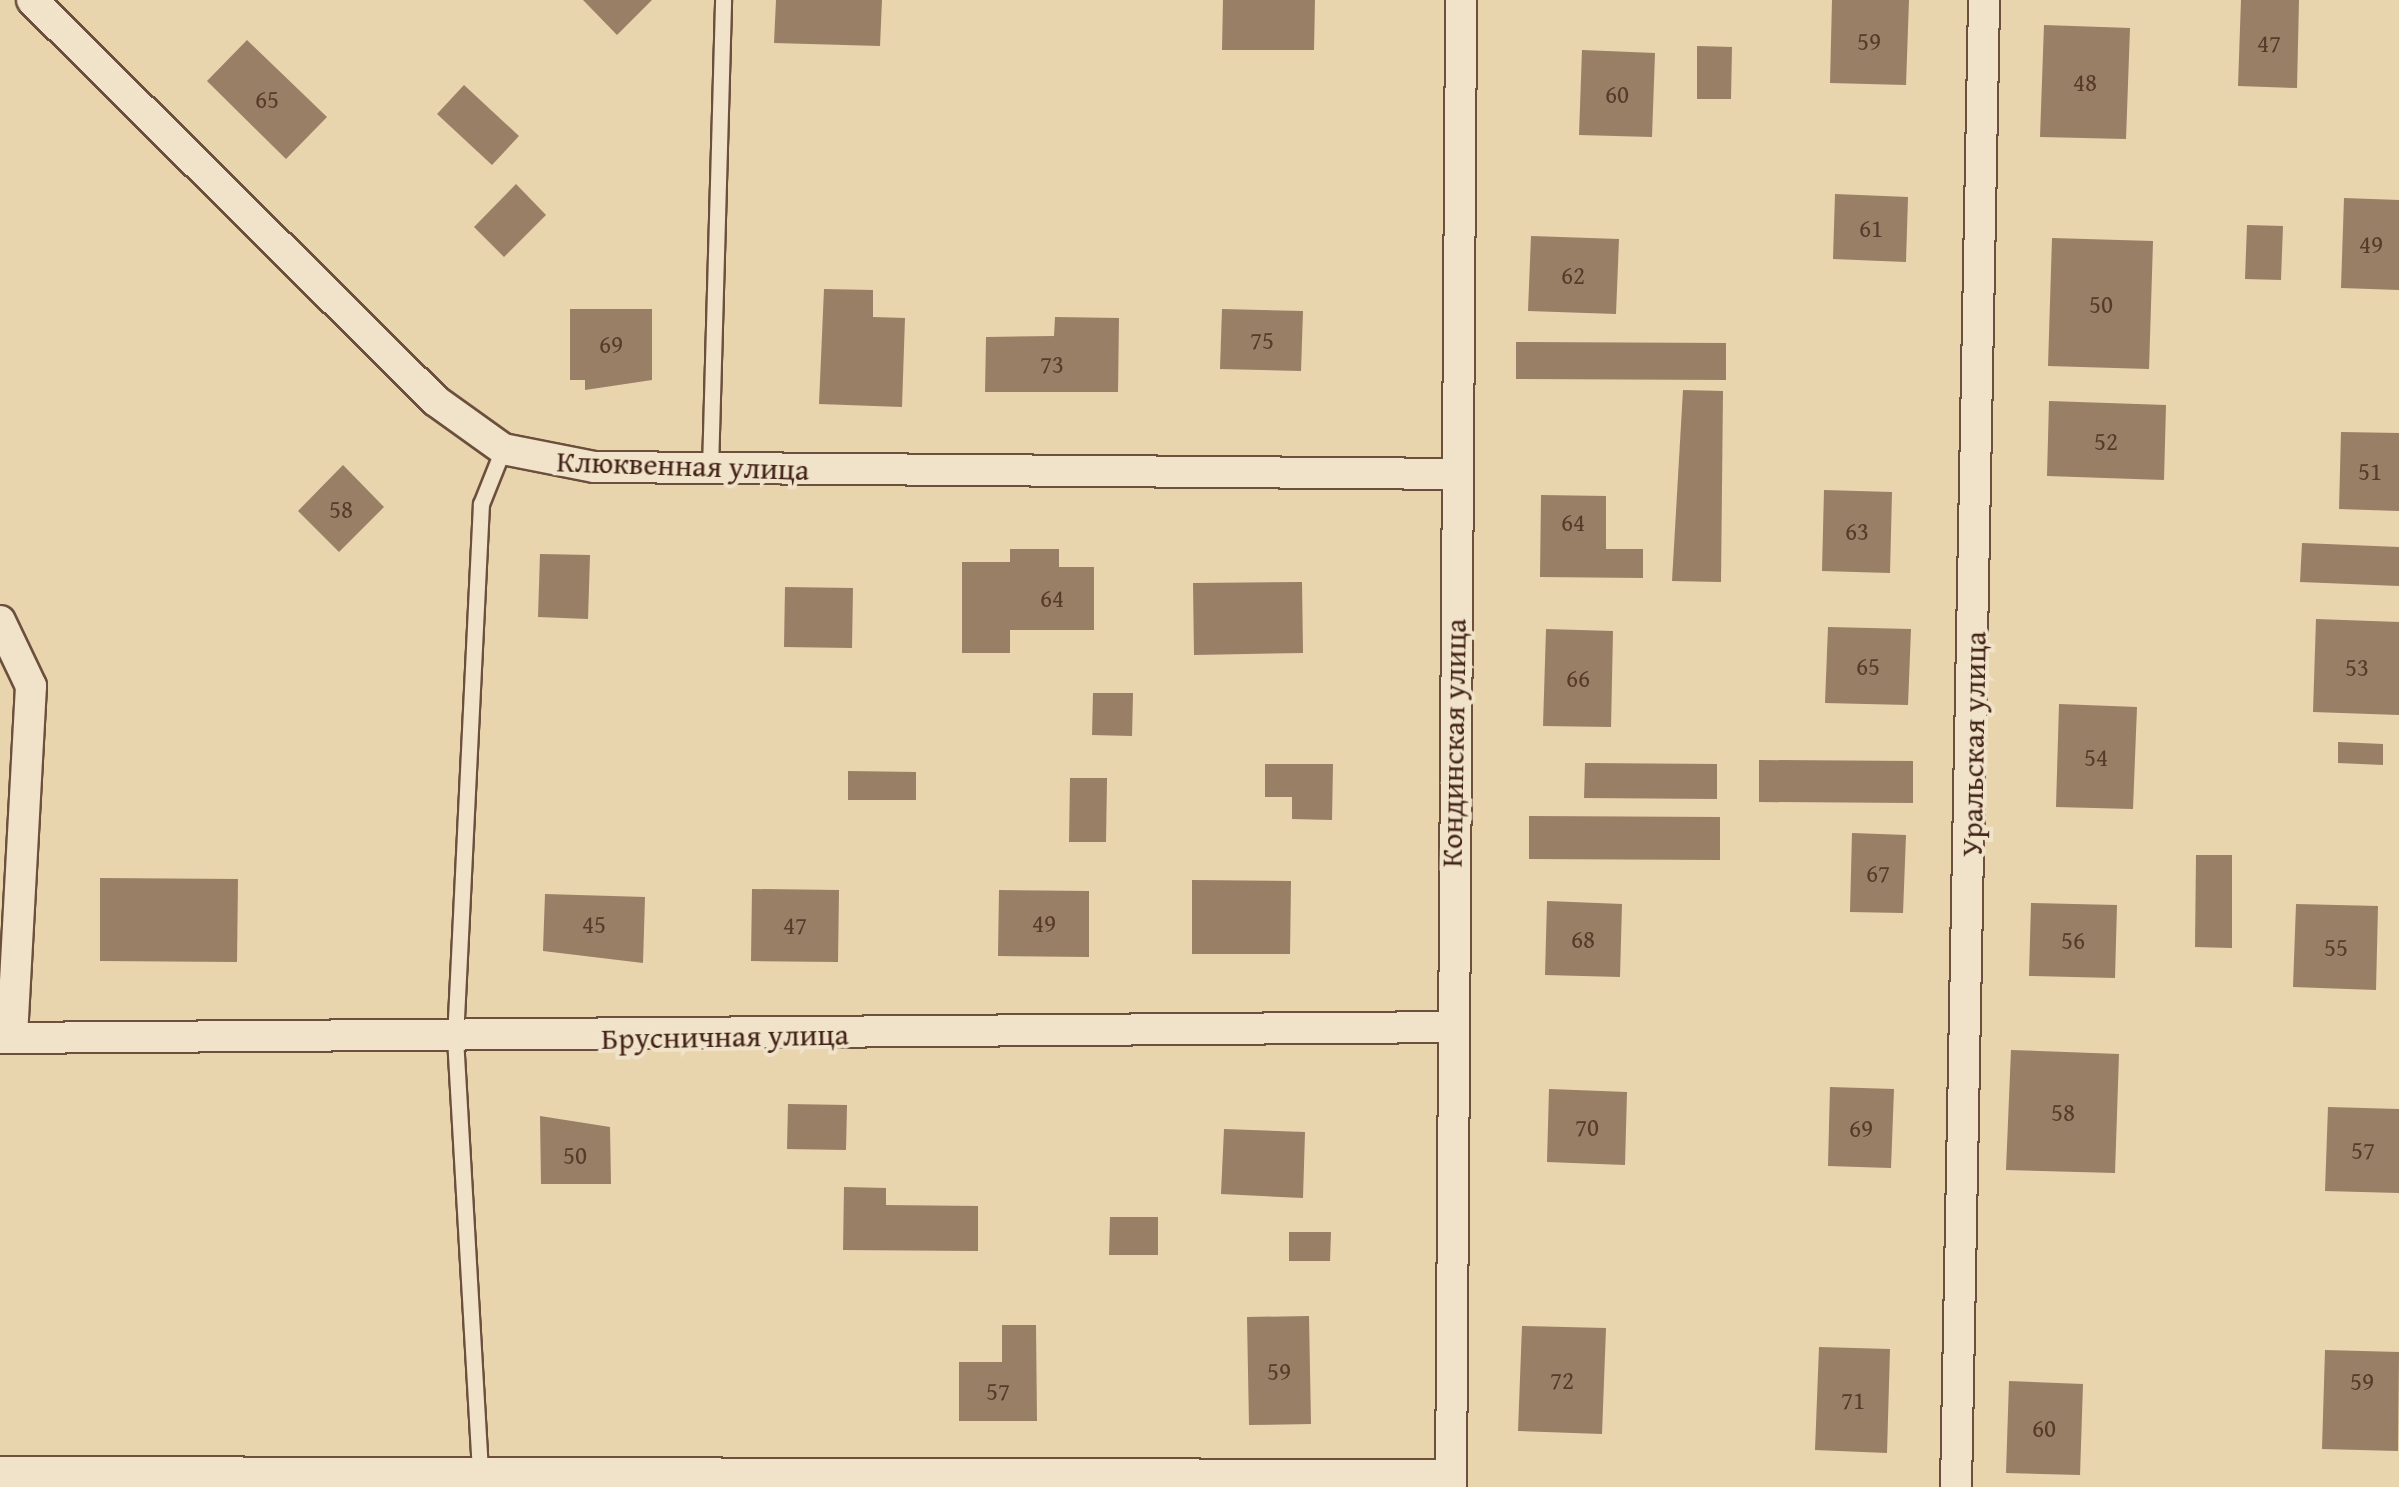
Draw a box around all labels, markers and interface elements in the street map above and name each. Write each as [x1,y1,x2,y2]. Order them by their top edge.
house number: 59 [1857,26,1881,56]
house number: 47 [2257,28,2281,58]
house number: 48 [2073,67,2097,97]
house number: 60 [1605,79,1629,109]
house number: 65 [255,84,279,114]
house number: 61 [1859,213,1883,243]
house number: 49 [2359,229,2383,259]
house number: 62 [1561,260,1585,290]
house number: 50 [2089,289,2113,319]
house number: 75 [1250,325,1274,355]
house number: 69 [599,329,623,359]
house number: 73 [1040,349,1064,379]
house number: 52 [2094,426,2118,456]
street label: Клюквенная улица [556,443,810,487]
house number: 51 [2358,456,2382,486]
house number: 58 [329,494,353,524]
house number: 64 [1561,507,1585,537]
house number: 63 [1845,516,1869,546]
house number: 64 [1040,583,1064,613]
street label: Кондинская улица [1433,618,1473,868]
street label: Уральская улица [1953,631,1993,857]
house number: 65 [1856,651,1880,681]
house number: 53 [2345,652,2369,682]
house number: 66 [1566,663,1590,693]
house number: 54 [2084,742,2108,772]
house number: 67 [1866,858,1890,888]
house number: 49 [1032,908,1056,938]
house number: 45 [582,909,606,939]
house number: 47 [783,910,807,940]
house number: 68 [1571,924,1595,954]
house number: 56 [2061,925,2085,955]
house number: 55 [2324,932,2348,962]
street label: Брусничная улица [601,1016,849,1056]
house number: 58 [2051,1097,2075,1127]
house number: 70 [1575,1112,1599,1142]
house number: 69 [1849,1113,1873,1143]
house number: 57 [2351,1135,2375,1165]
house number: 50 [563,1140,587,1170]
house number: 59 [1267,1356,1291,1386]
house number: 72 [1550,1365,1574,1395]
house number: 59 [2350,1366,2374,1396]
house number: 57 [986,1376,1010,1406]
house number: 71 [1841,1385,1865,1415]
house number: 60 [2032,1413,2056,1443]

